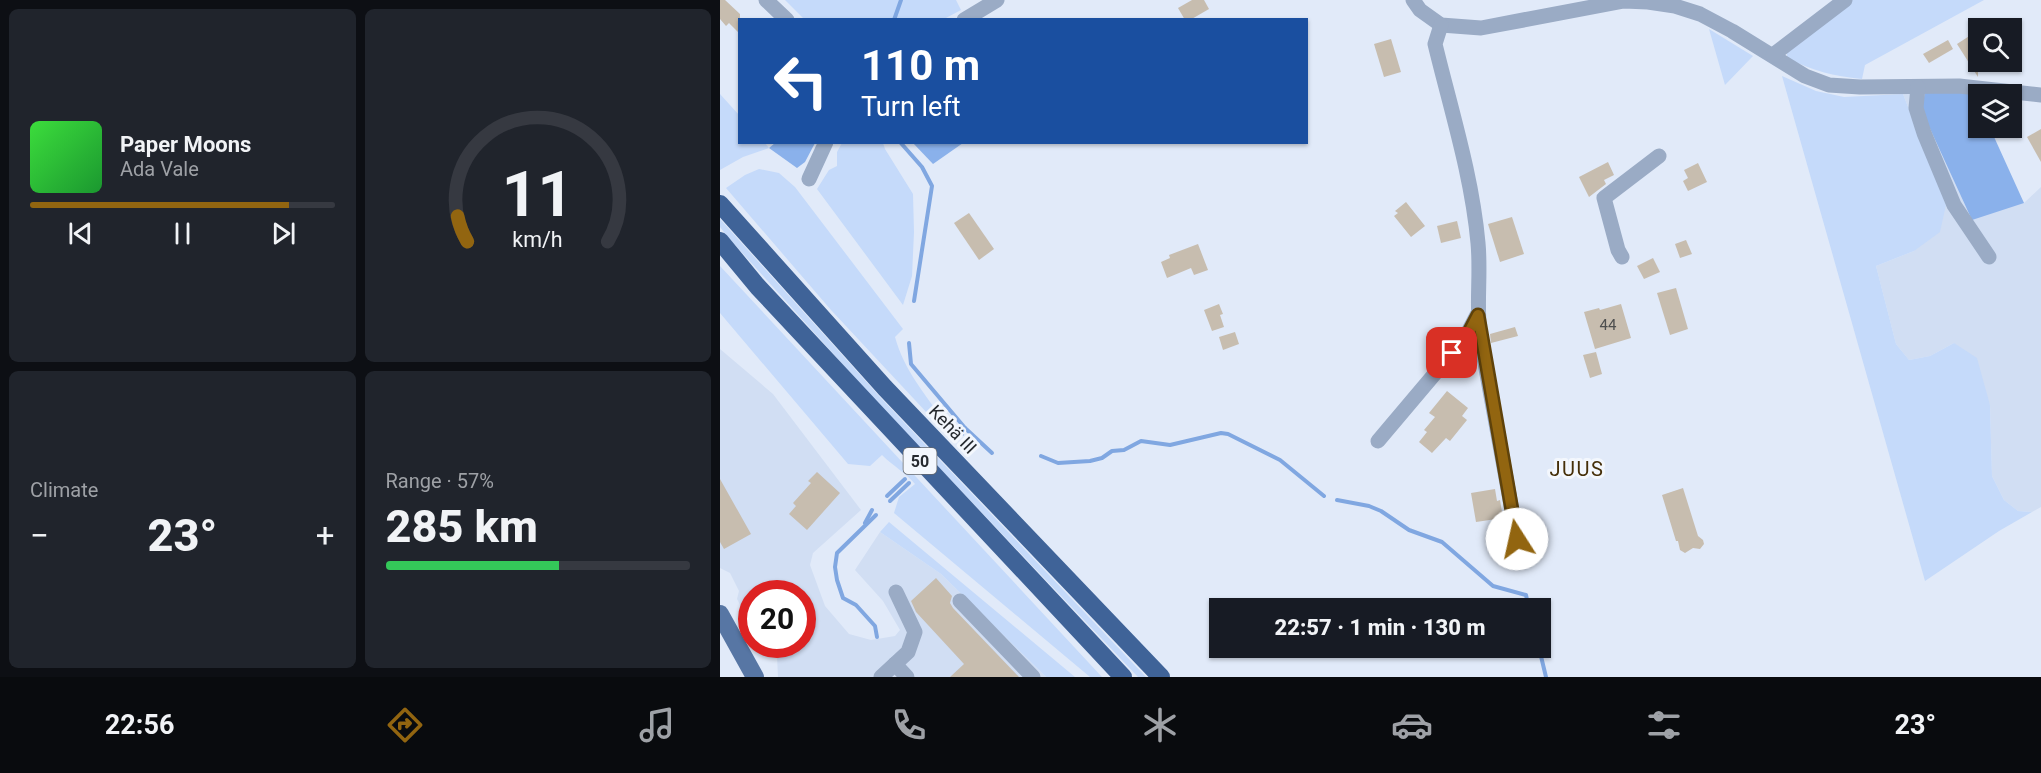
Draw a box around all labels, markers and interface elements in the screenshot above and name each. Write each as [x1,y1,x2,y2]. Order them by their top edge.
map controls [1968,18,2022,138]
button: search [1968,18,2022,72]
text: 110 m [861,41,980,90]
icon: left [762,42,840,120]
button: layers [1968,84,2022,138]
text: Turn left [861,91,961,123]
text: Paper Moons [120,132,251,157]
text: Ada Vale [120,157,199,181]
text: 11 [502,159,574,232]
icon: previous [64,217,97,250]
icon: pause [166,217,199,250]
icon: next [267,217,300,250]
text: km/h [513,228,563,253]
house number: 44 [1600,316,1617,334]
pin [1426,327,1477,378]
icon: arrive [1435,336,1468,369]
street label: Kehä III [925,400,981,458]
road number: 50 [904,448,936,474]
district label: JUUS [1550,457,1604,481]
text: Range · 57% [386,469,494,493]
text: Climate [30,478,98,502]
text: 285 km [386,500,538,553]
position arrow [1485,507,1549,571]
text: 23° [148,509,217,562]
text: − [30,516,49,555]
text: + [316,516,335,555]
speed limit sign: 20 [738,580,816,658]
text: 22:57 · 1 min · 130 m [1275,615,1485,640]
icon: directions [384,704,426,746]
icon: music [636,704,678,746]
icon: phone [888,704,930,746]
icon: climate [1139,704,1181,746]
icon: car [1391,704,1433,746]
icon: filters [1643,704,1685,746]
text: 22:56 [105,709,174,741]
text: 23° [1895,709,1936,741]

